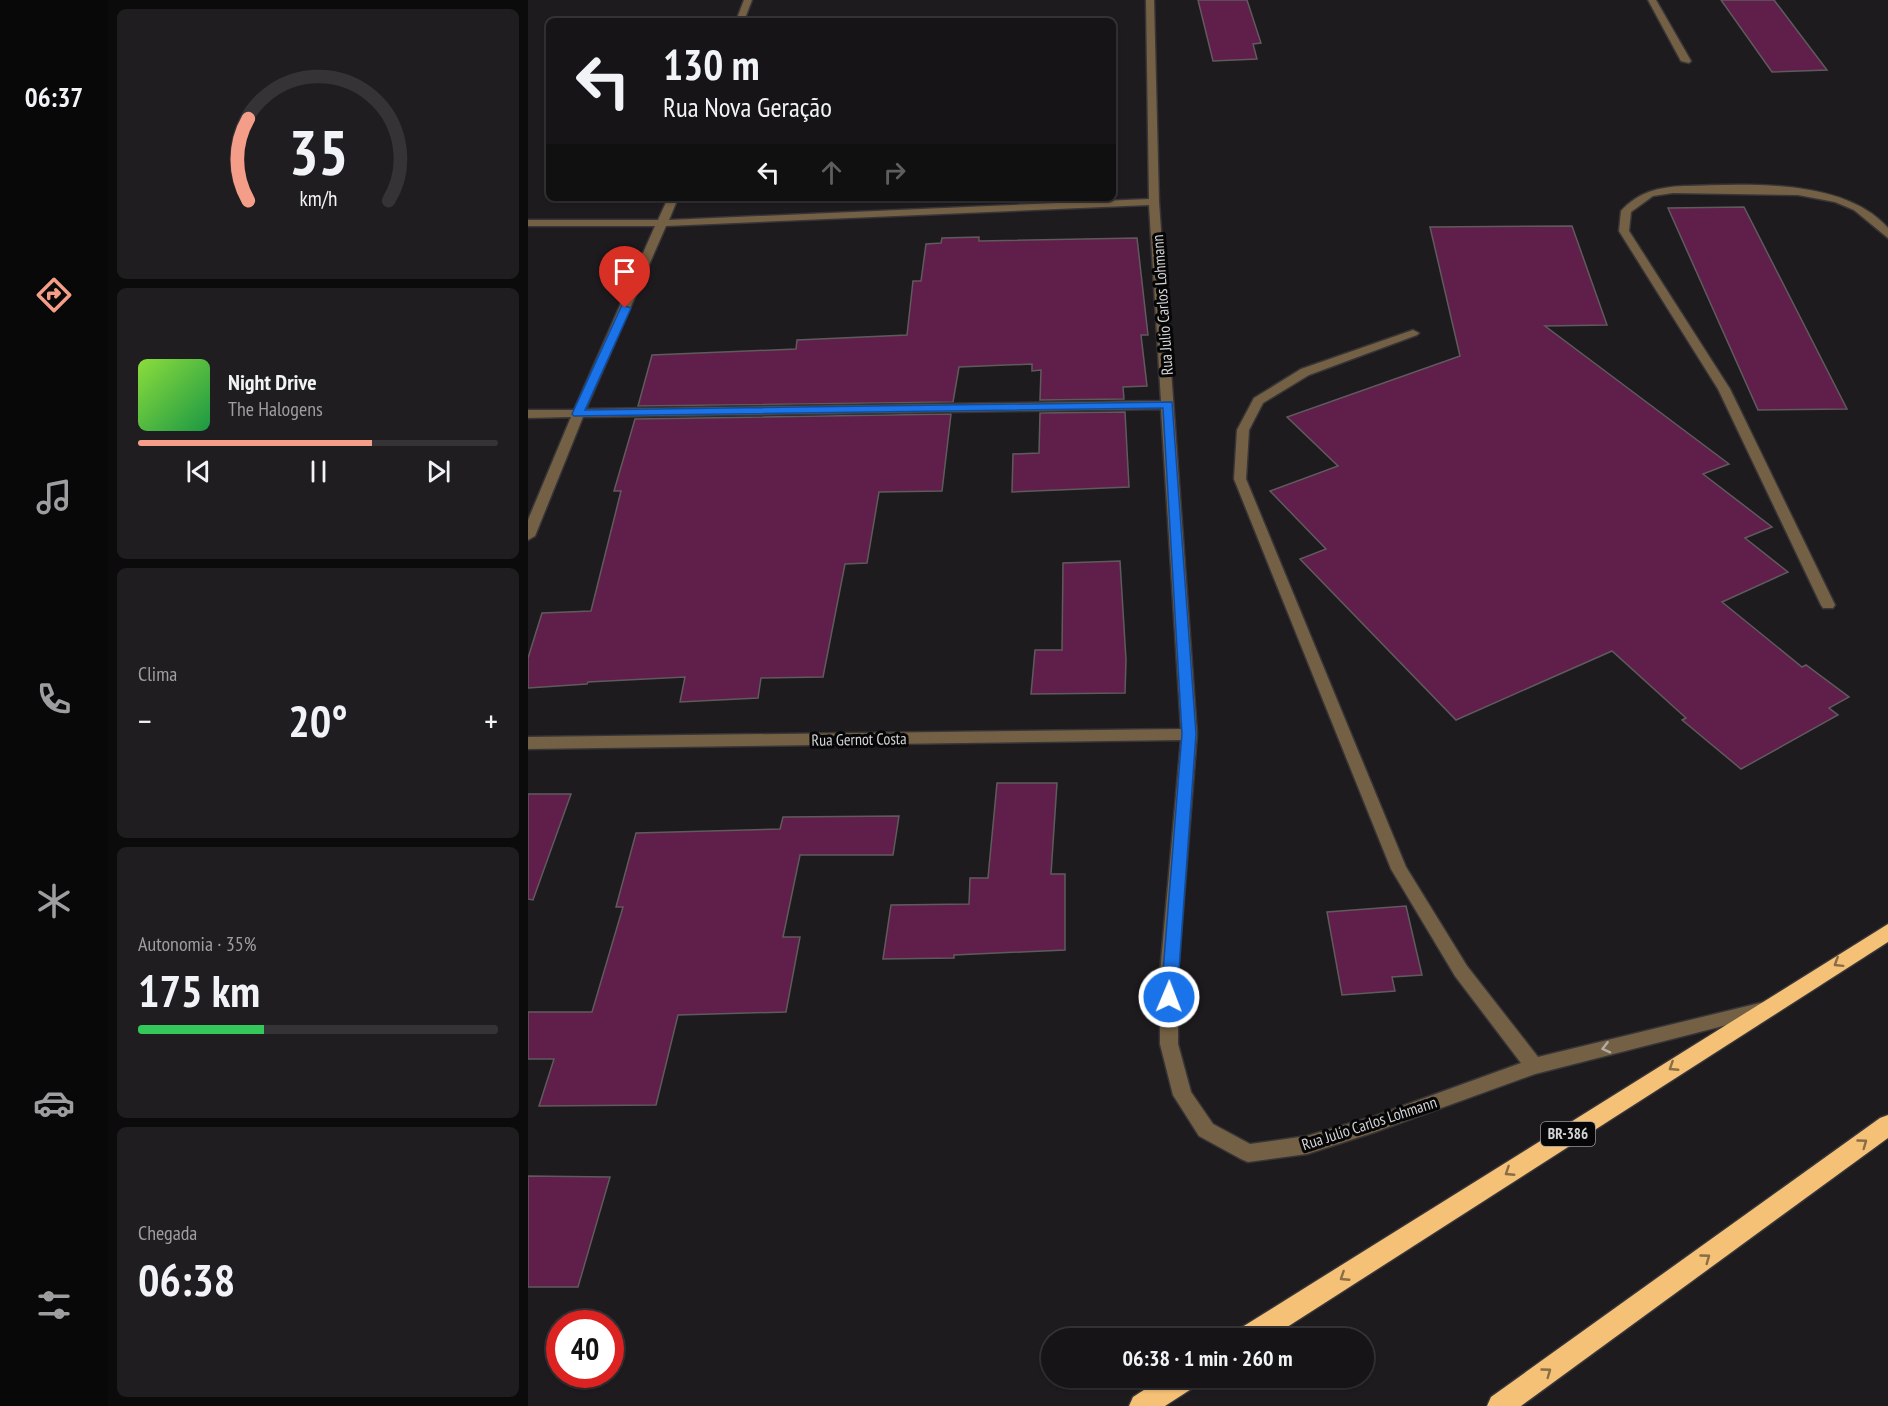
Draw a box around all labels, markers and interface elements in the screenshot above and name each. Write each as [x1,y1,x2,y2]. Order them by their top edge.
text: 130 m [663,37,760,92]
icon: left [564,42,642,120]
text: 06:37 [25,80,83,114]
text: Rua Nova Geração [663,90,832,124]
text: 35 [288,111,348,192]
icon: left [752,156,785,189]
icon: ahead [815,156,848,189]
icon: right [878,156,911,189]
text: km/h [299,185,337,213]
street label: Rua Julio Carlos Lohmann [1147,234,1177,376]
pin [599,246,650,308]
icon: arrive [608,255,641,288]
icon: directions [33,274,75,316]
text: Night Drive [228,368,317,396]
text: The Halogens [228,396,323,422]
icon: previous [182,455,215,488]
icon: pause [302,455,335,488]
icon: next [422,455,455,488]
icon: music [33,476,75,518]
text: Clima [138,661,177,687]
icon: phone [33,678,75,720]
text: 20° [288,691,348,749]
text: − [138,699,152,742]
text: + [484,699,498,742]
street label: Rua Gernot Costa [811,728,907,750]
icon: climate [33,880,75,922]
text: Autonomia · 35% [138,931,256,957]
one-way arrow [1834,955,1844,967]
text: 175 km [138,961,260,1019]
position arrow [1137,965,1201,1029]
one-way arrow [1602,1041,1612,1053]
one-way arrow [1669,1059,1679,1071]
icon: car [33,1082,75,1124]
street label: Rua Julio Carlos Lohmann [1299,1092,1439,1154]
road number: BR-386 [1541,1122,1595,1146]
one-way arrow [1857,1139,1868,1150]
one-way arrow [1505,1164,1515,1176]
text: Chegada [138,1220,197,1246]
text: 06:38 [138,1250,235,1308]
one-way arrow [1699,1254,1710,1265]
one-way arrow [1340,1269,1351,1280]
icon: filters [33,1284,75,1326]
speed limit sign: 40 [546,1310,624,1388]
text: 06:38 · 1 min · 260 m [1122,1344,1293,1372]
one-way arrow [1541,1368,1552,1379]

